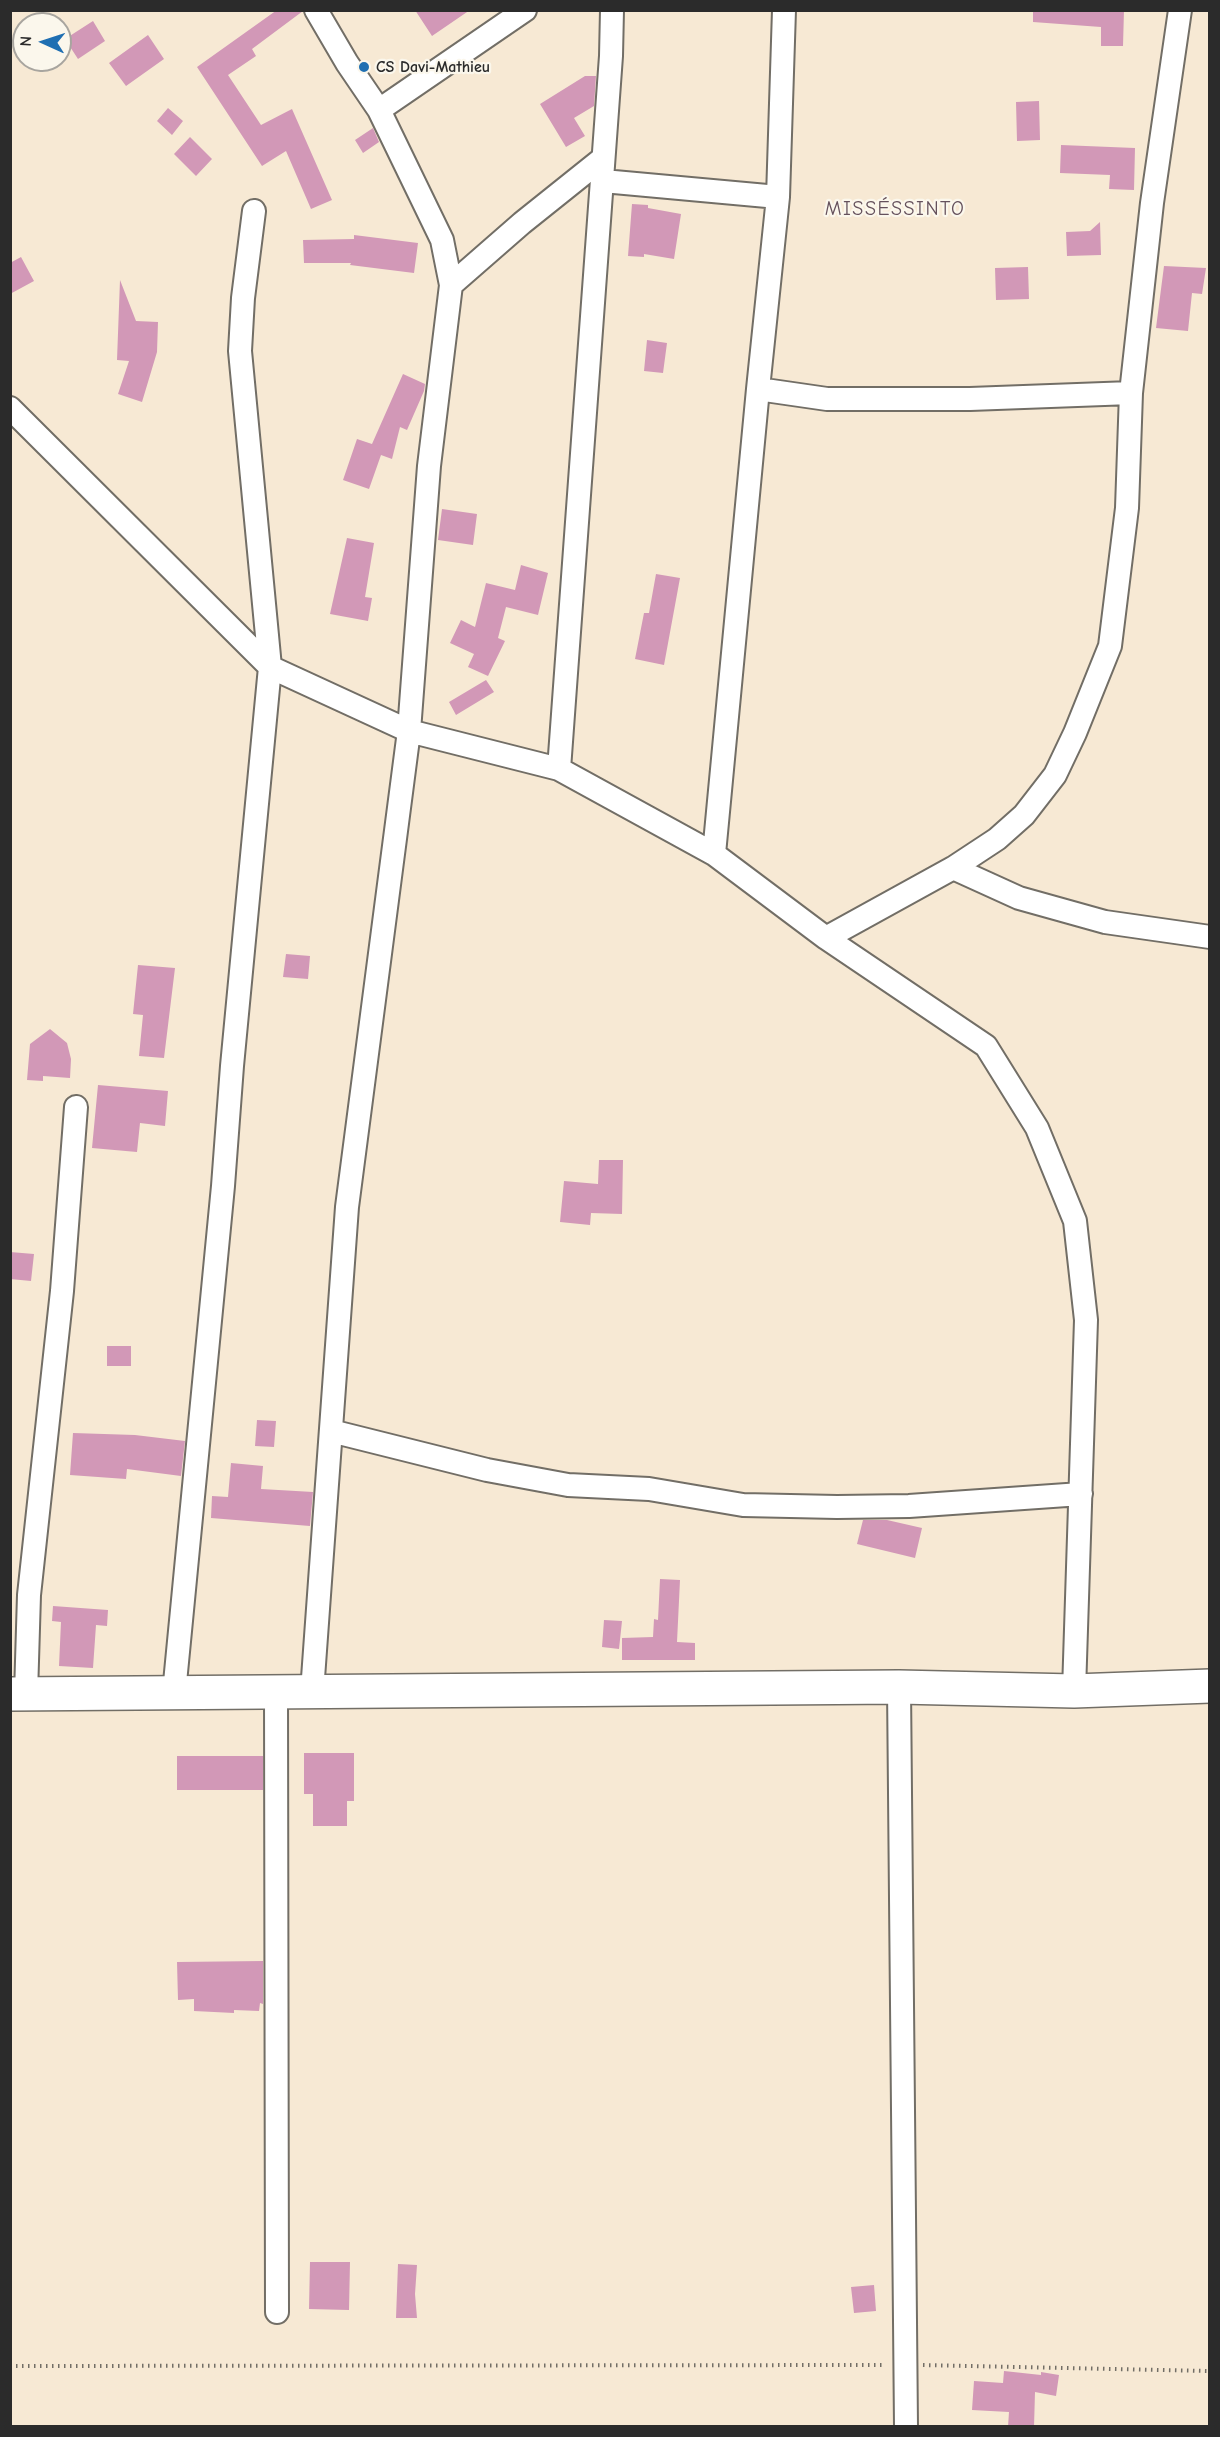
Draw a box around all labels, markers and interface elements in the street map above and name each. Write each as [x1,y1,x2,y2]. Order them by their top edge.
north arrow [12,12,72,72]
text: N [17,35,35,47]
place label: CS Davi-Mathieu [376,57,490,77]
marker: CS Davi-Mathieu [357,60,371,74]
district label: MISSÉSSINTO [825,197,965,221]

